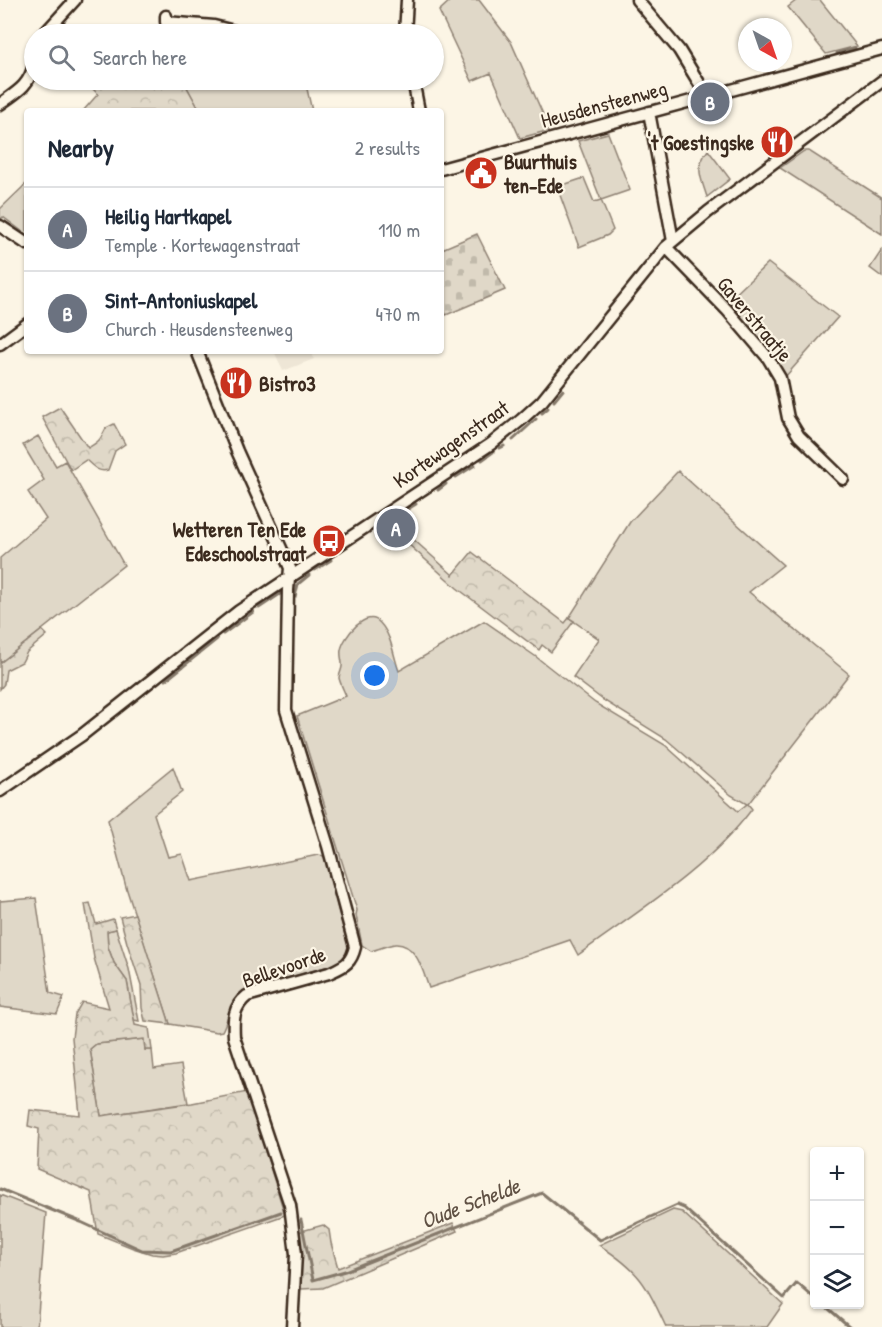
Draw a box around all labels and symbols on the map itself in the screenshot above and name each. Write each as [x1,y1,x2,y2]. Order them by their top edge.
north arrow [738,18,792,72]
street label: Heusdensteenweg [538,73,670,135]
pin: B [690,80,730,124]
restaurant icon: 't Goestingske [759,124,795,160]
place label: 't Goestingske [648,128,755,158]
place label: Buurthuis ten-Ede [503,147,577,200]
public building icon: Buurthuis ten-Ede [463,155,499,191]
street label: Gaverstraatje [711,270,799,368]
restaurant icon: Bistro3 [218,365,254,401]
place label: Bistro3 [259,369,316,398]
street label: Kortewagenstraat [387,393,515,495]
pin: A [376,506,416,550]
place label: Wetteren Ten Ede Edeschoolstraat [173,515,307,568]
bus stop icon: Wetteren Ten Ede Edeschoolstraat [311,523,347,559]
your location [360,661,389,690]
street label: Bellevoorde [238,939,330,995]
water label: Oude Schelde [416,1170,525,1236]

